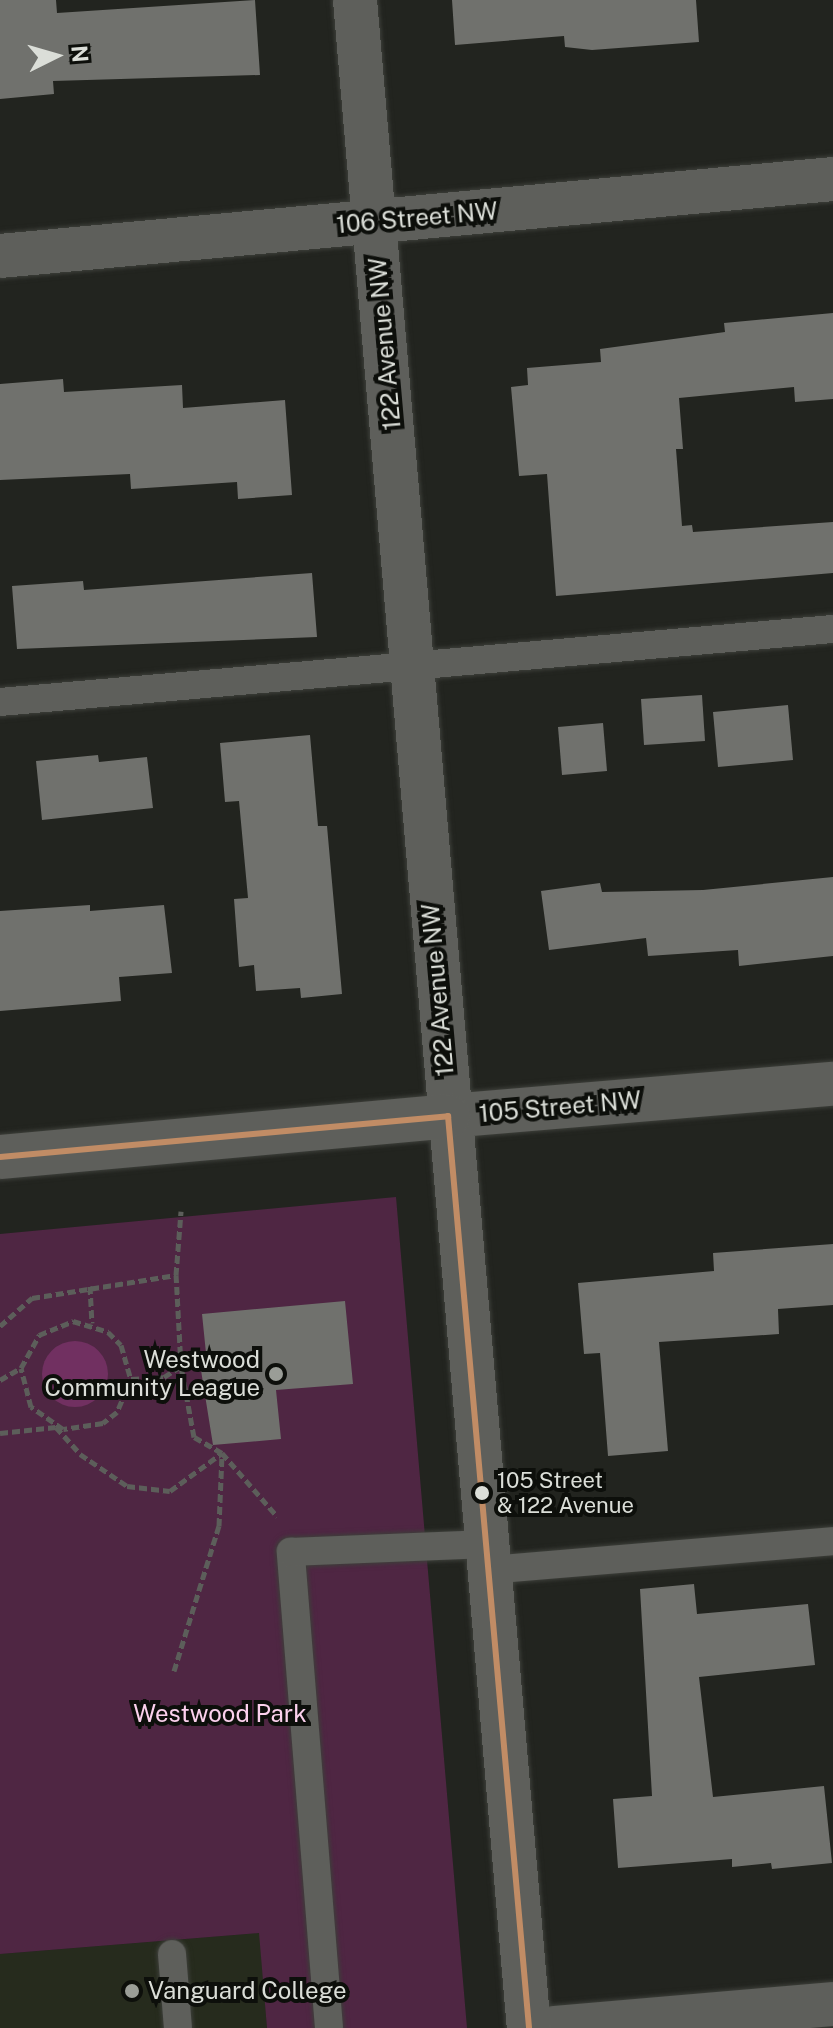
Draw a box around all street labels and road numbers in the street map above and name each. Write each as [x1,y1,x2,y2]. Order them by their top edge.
street label: 106 Street NW [335,197,499,239]
street label: 122 Avenue NW [363,256,407,432]
street label: 122 Avenue NW [416,902,460,1078]
street label: 105 Street NW [478,1086,642,1128]

